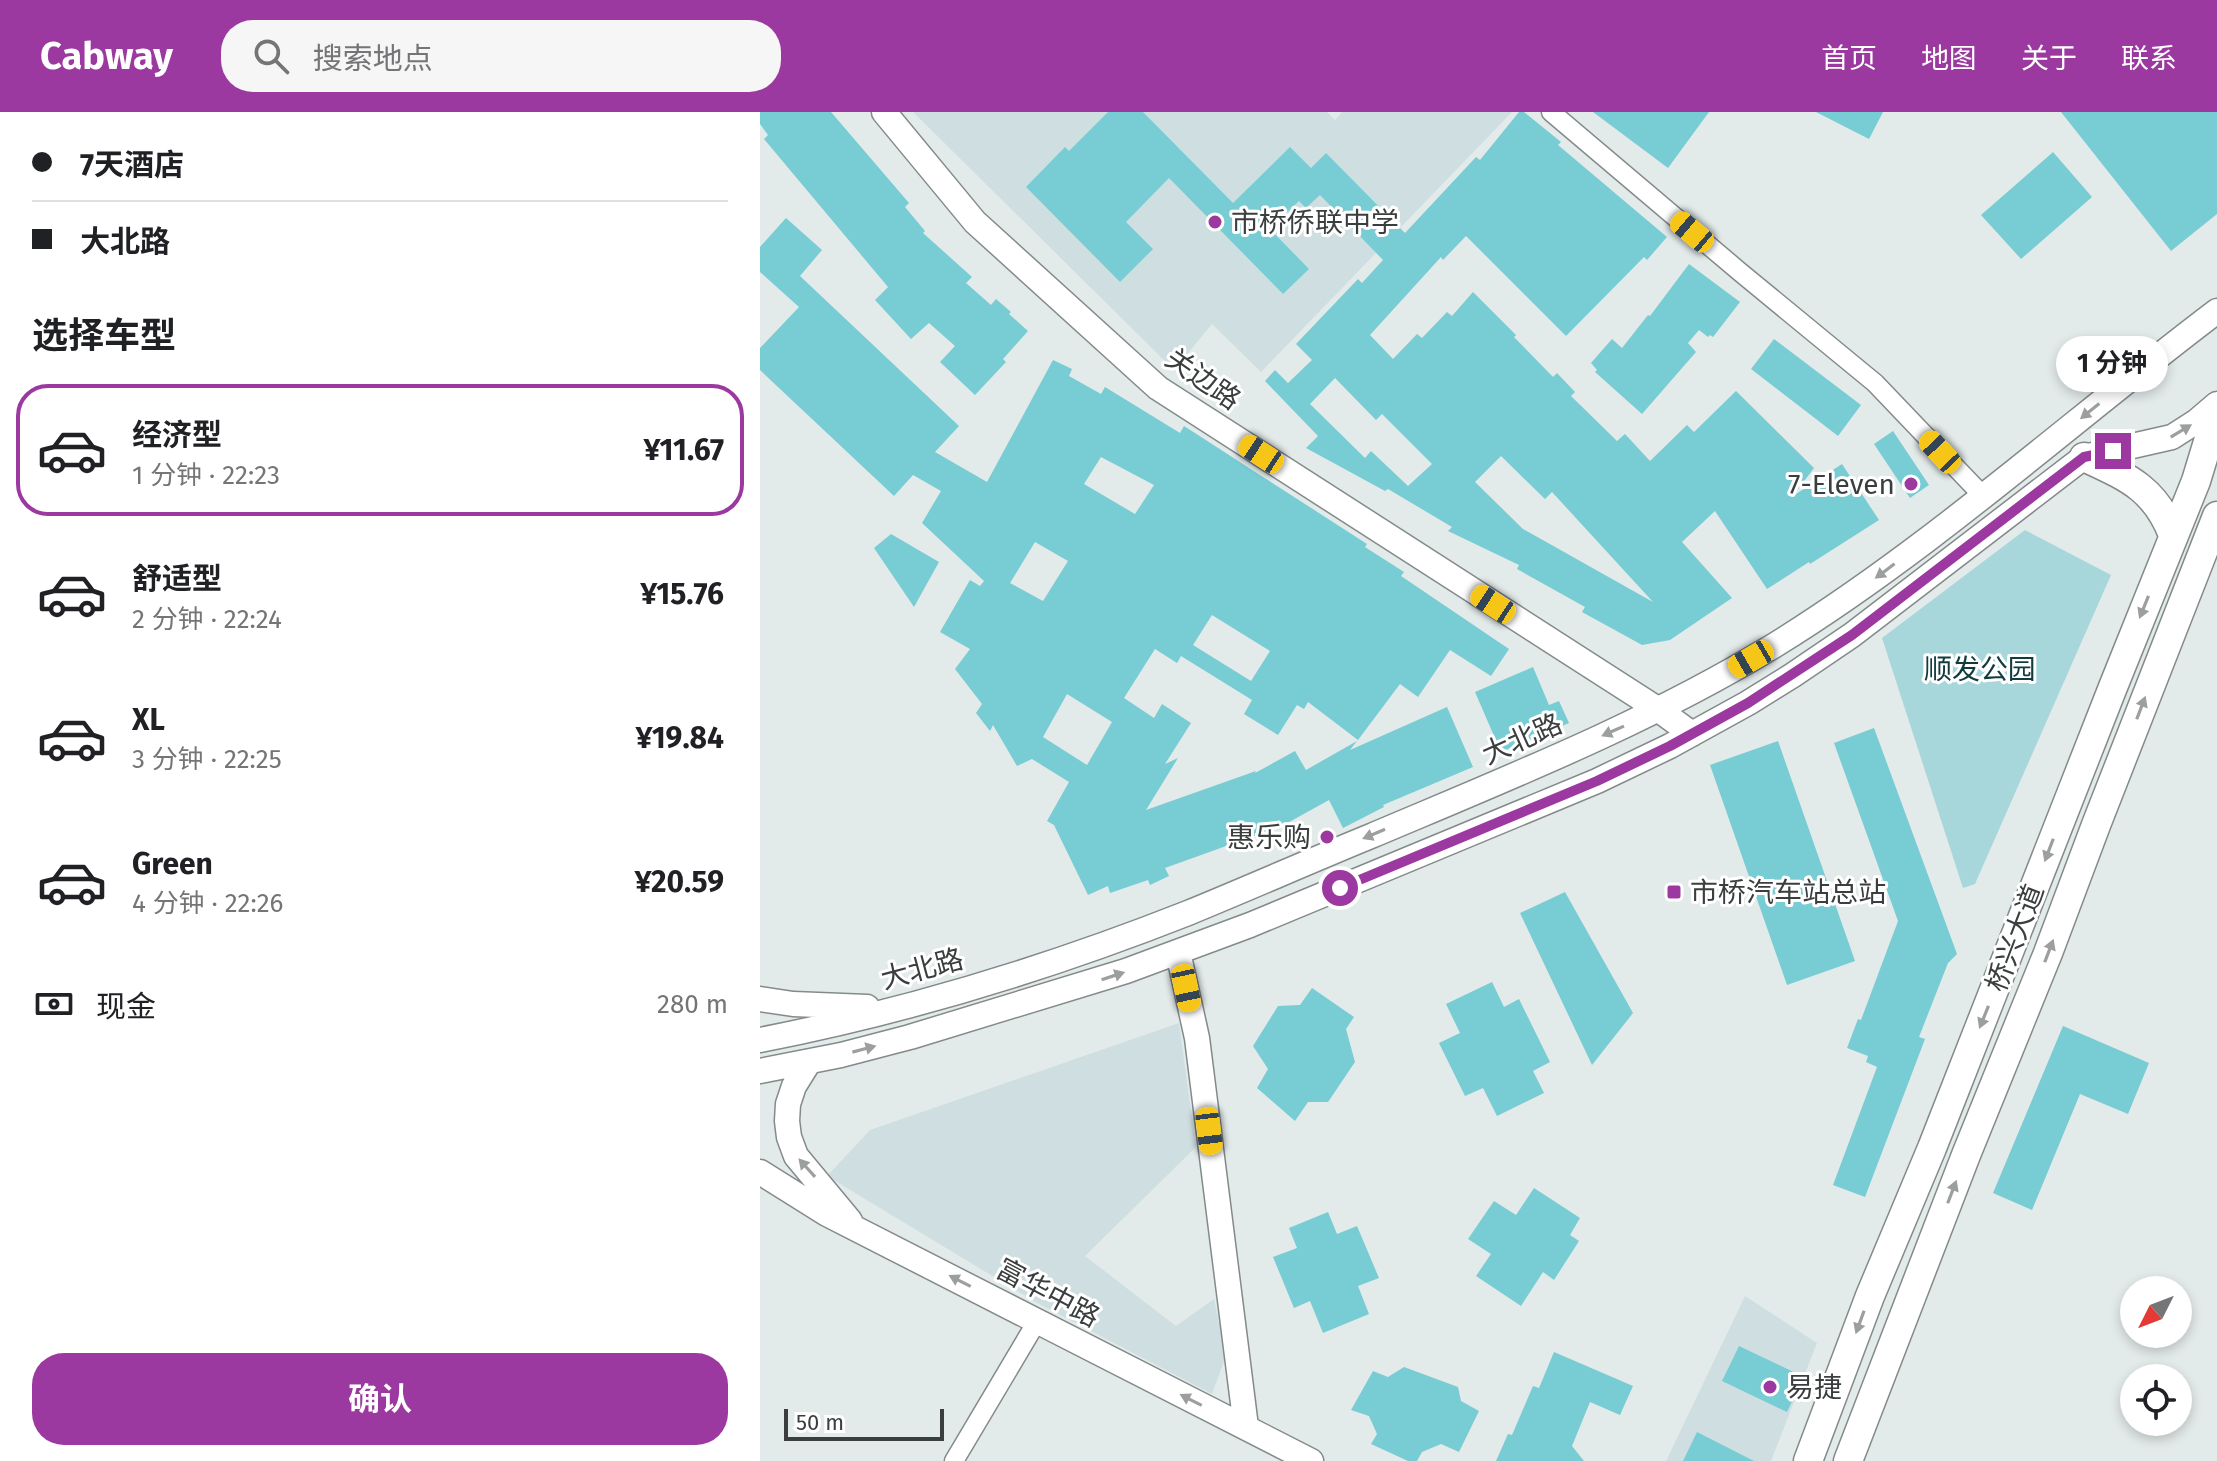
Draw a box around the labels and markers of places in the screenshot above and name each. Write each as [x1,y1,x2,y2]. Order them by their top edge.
place label: 市桥侨联中学 [1231,206,1399,239]
marker: 市桥侨联中学 [1206,213,1224,231]
place label: 7-Eleven [1788,468,1895,501]
marker: 7-Eleven [1902,475,1920,493]
place label: 惠乐购 [1227,821,1311,854]
marker: 惠乐购 [1318,828,1336,846]
place label: 市桥汽车站总站 [1690,876,1886,909]
marker: 市桥汽车站总站 [1665,883,1683,901]
place label: 易捷 [1786,1371,1842,1404]
marker: 易捷 [1761,1378,1779,1396]

